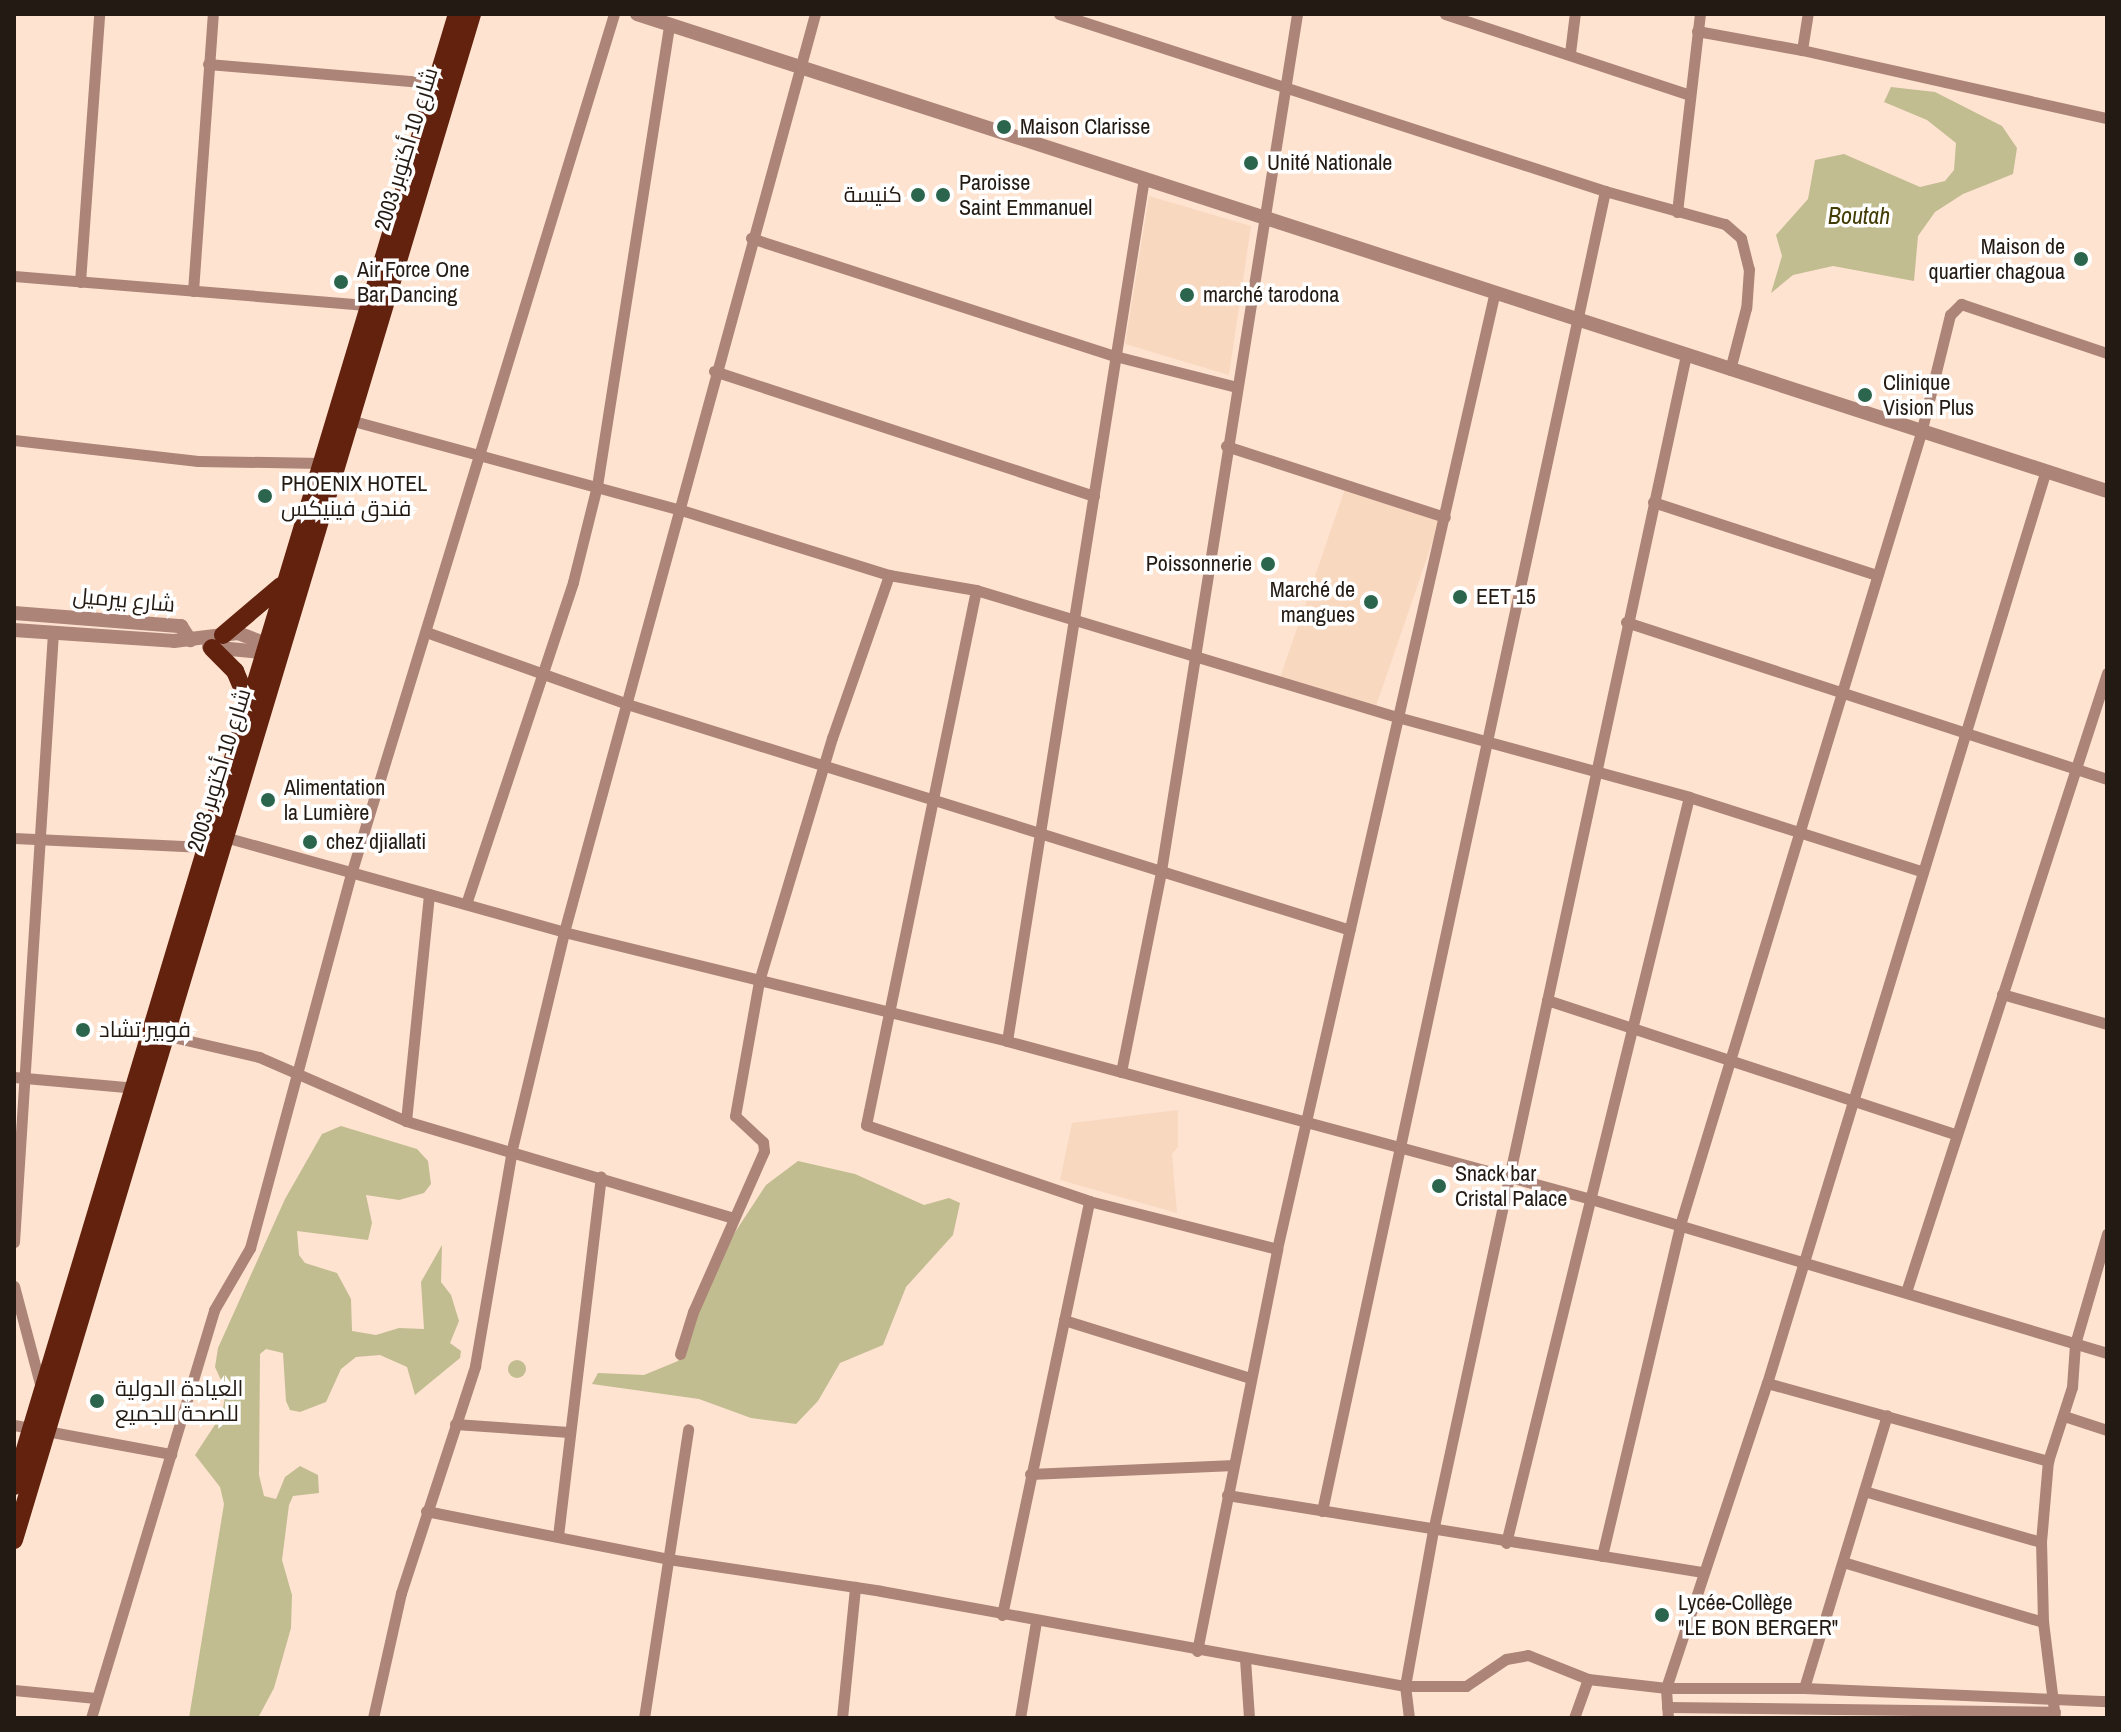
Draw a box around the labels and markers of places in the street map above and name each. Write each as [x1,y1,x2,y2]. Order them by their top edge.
place label: Maison Clarisse [1020,114,1150,140]
marker: Maison Clarisse [995,118,1013,136]
place label: Unité Nationale [1267,150,1392,176]
marker: Unité Nationale [1242,154,1260,172]
place label: Paroisse Saint Emmanuel [959,169,1092,220]
place label: كنيسة [844,182,902,208]
marker: كنيسة [909,186,927,204]
marker: Paroisse Saint Emmanuel [934,186,952,204]
place label: Maison de quartier chagoua [1929,233,2065,284]
marker: Maison de quartier chagoua [2072,250,2090,268]
place label: Air Force One Bar Dancing [357,256,469,308]
marker: Air Force One Bar Dancing [332,273,350,291]
place label: marché tarodona [1203,282,1339,308]
marker: marché tarodona [1178,286,1196,304]
place label: Clinique Vision Plus [1883,369,1974,420]
marker: Clinique Vision Plus [1854,384,1876,406]
place label: PHOENIX HOTEL فندق فينيكس [281,470,427,522]
marker: PHOENIX HOTEL فندق فينيكس [256,487,274,505]
place label: Poissonnerie [1146,551,1252,577]
marker: Poissonnerie [1259,555,1277,573]
place label: Marché de mangues [1270,576,1355,628]
place label: EET 15 [1476,584,1536,610]
marker: EET 15 [1451,588,1469,606]
marker: Marché de mangues [1362,593,1380,611]
place label: Alimentation la Lumière [284,774,385,826]
marker: Alimentation la Lumière [259,791,277,809]
place label: chez djiallati [326,829,426,855]
marker: chez djiallati [301,833,319,851]
place label: فوبير تشاد [99,1017,191,1043]
marker: فوبير تشاد [74,1021,92,1039]
place label: Snack bar Cristal Palace [1455,1160,1567,1212]
marker: Snack bar Cristal Palace [1430,1177,1448,1195]
place label: العيادة الدولية للصحة للجميع [115,1375,243,1426]
marker: العيادة الدولية للصحة للجميع [86,1390,108,1412]
place label: Lycée-Collège "LE BON BERGER" [1678,1589,1838,1640]
marker: Lycée-Collège "LE BON BERGER" [1653,1606,1671,1624]

